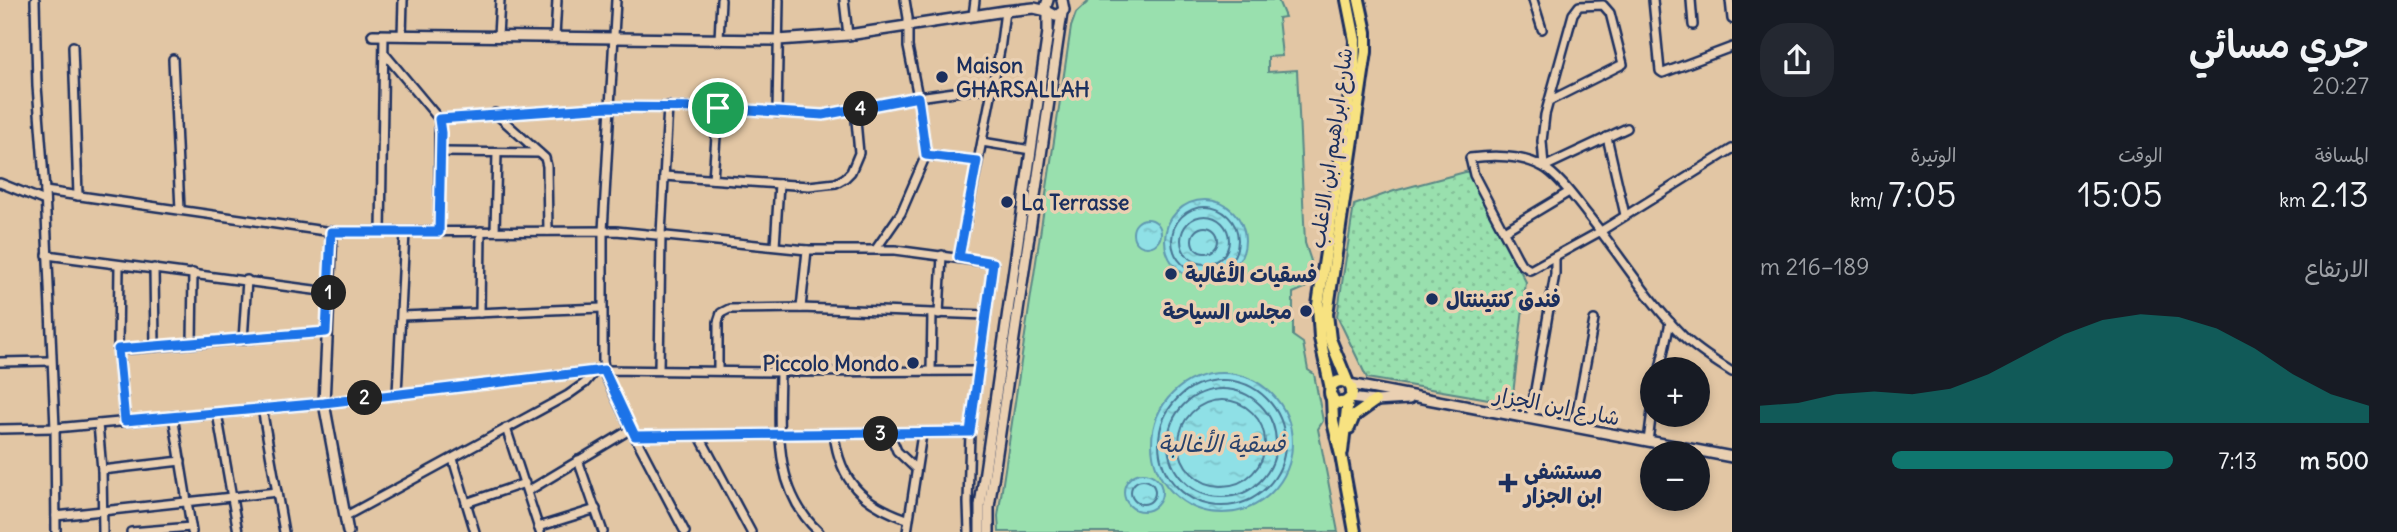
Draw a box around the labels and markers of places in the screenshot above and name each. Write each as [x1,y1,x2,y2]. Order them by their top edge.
place label: Maison GHARSALLAH [956,52,1090,103]
marker: Maison GHARSALLAH [934,69,950,85]
pin [688,78,748,138]
pin: 4 [844,92,878,126]
place label: La Terrasse [1021,189,1129,216]
marker: La Terrasse [999,194,1015,210]
place label: فسقيات الأغالبة [1185,261,1317,288]
marker: فسقيات الأغالبة [1163,266,1179,282]
pin: 1 [312,276,346,310]
place label: فندق كنتيننتال [1446,286,1561,313]
marker: فندق كنتيننتال [1424,291,1440,307]
place label: مجلس السياحة [1163,298,1292,325]
marker: مجلس السياحة [1298,303,1314,319]
place label: Piccolo Mondo [762,350,899,377]
marker: Piccolo Mondo [905,355,921,371]
pin: 2 [348,380,382,416]
pin: 3 [864,416,898,452]
place label: مستشفى ابن الجزار [1522,458,1602,509]
marker: مستشفى ابن الجزار [1498,473,1518,493]

